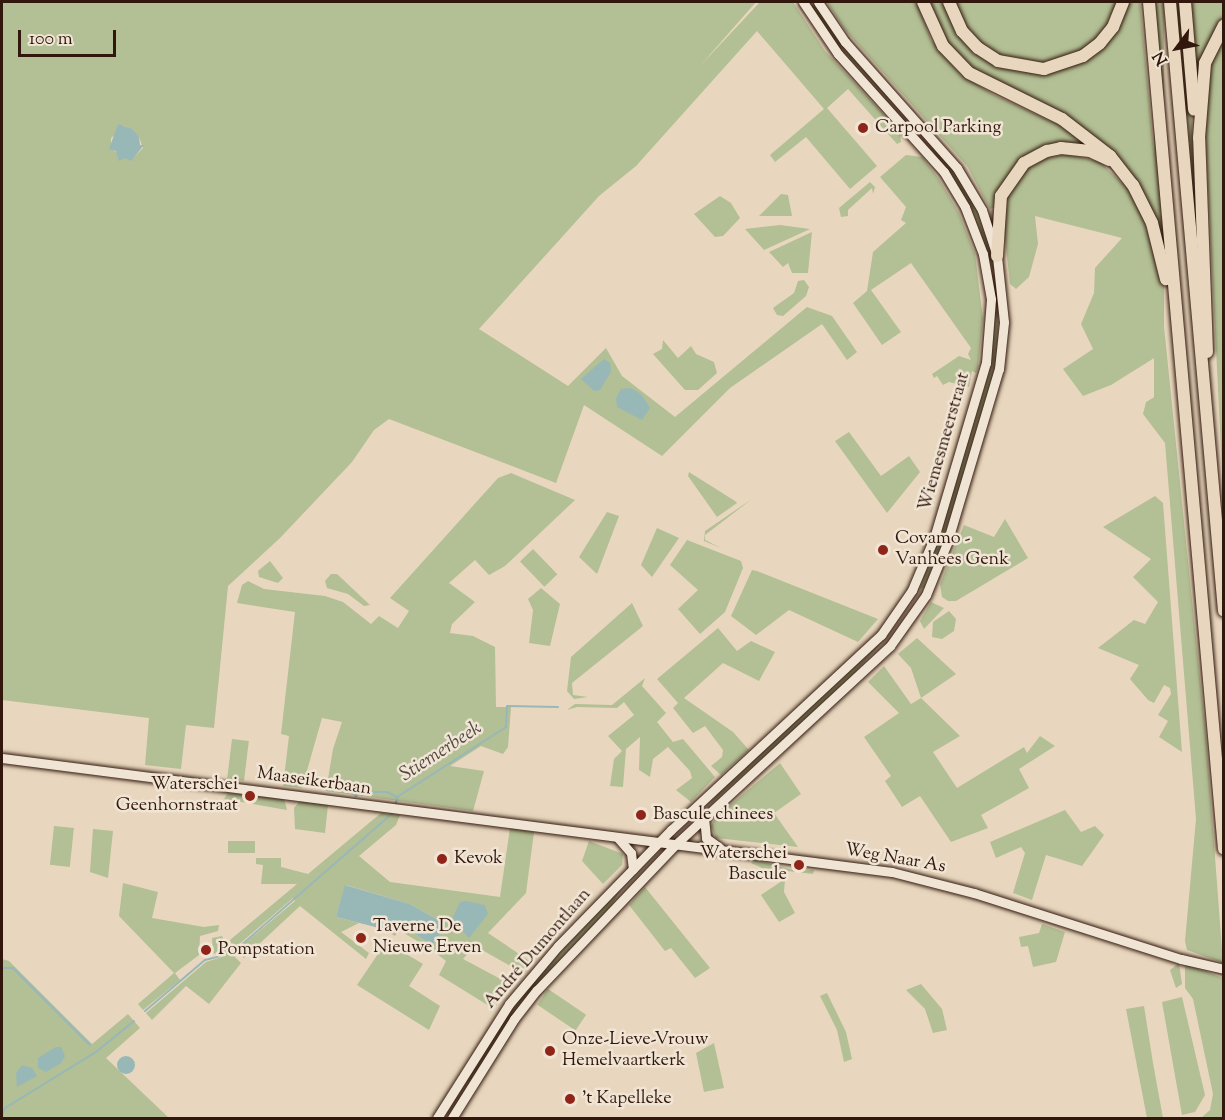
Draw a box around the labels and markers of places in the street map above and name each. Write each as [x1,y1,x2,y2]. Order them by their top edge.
place label: Carpool Parking [875,117,1001,139]
marker: Carpool Parking [856,121,870,135]
place label: Covamo - Vanhees Genk [895,529,1009,572]
marker: Covamo - Vanhees Genk [876,543,890,557]
place label: Waterschei Geenhornstraat [116,775,238,818]
marker: Waterschei Geenhornstraat [243,789,257,803]
place label: Bascule chinees [653,804,773,826]
marker: Bascule chinees [634,808,648,822]
place label: Waterschei Bascule [700,844,787,886]
place label: Kevok [454,848,503,870]
marker: Kevok [435,852,449,866]
marker: Waterschei Bascule [792,858,806,872]
place label: Taverne De Nieuwe Erven [373,917,482,960]
marker: Taverne De Nieuwe Erven [354,931,368,945]
place label: Pompstation [218,939,315,961]
marker: Pompstation [199,943,213,957]
place label: Onze-Lieve-Vrouw Hemelvaartkerk [562,1030,708,1072]
marker: Onze-Lieve-Vrouw Hemelvaartkerk [543,1044,557,1058]
place label: 't Kapelleke [582,1088,672,1110]
marker: 't Kapelleke [563,1092,577,1106]

